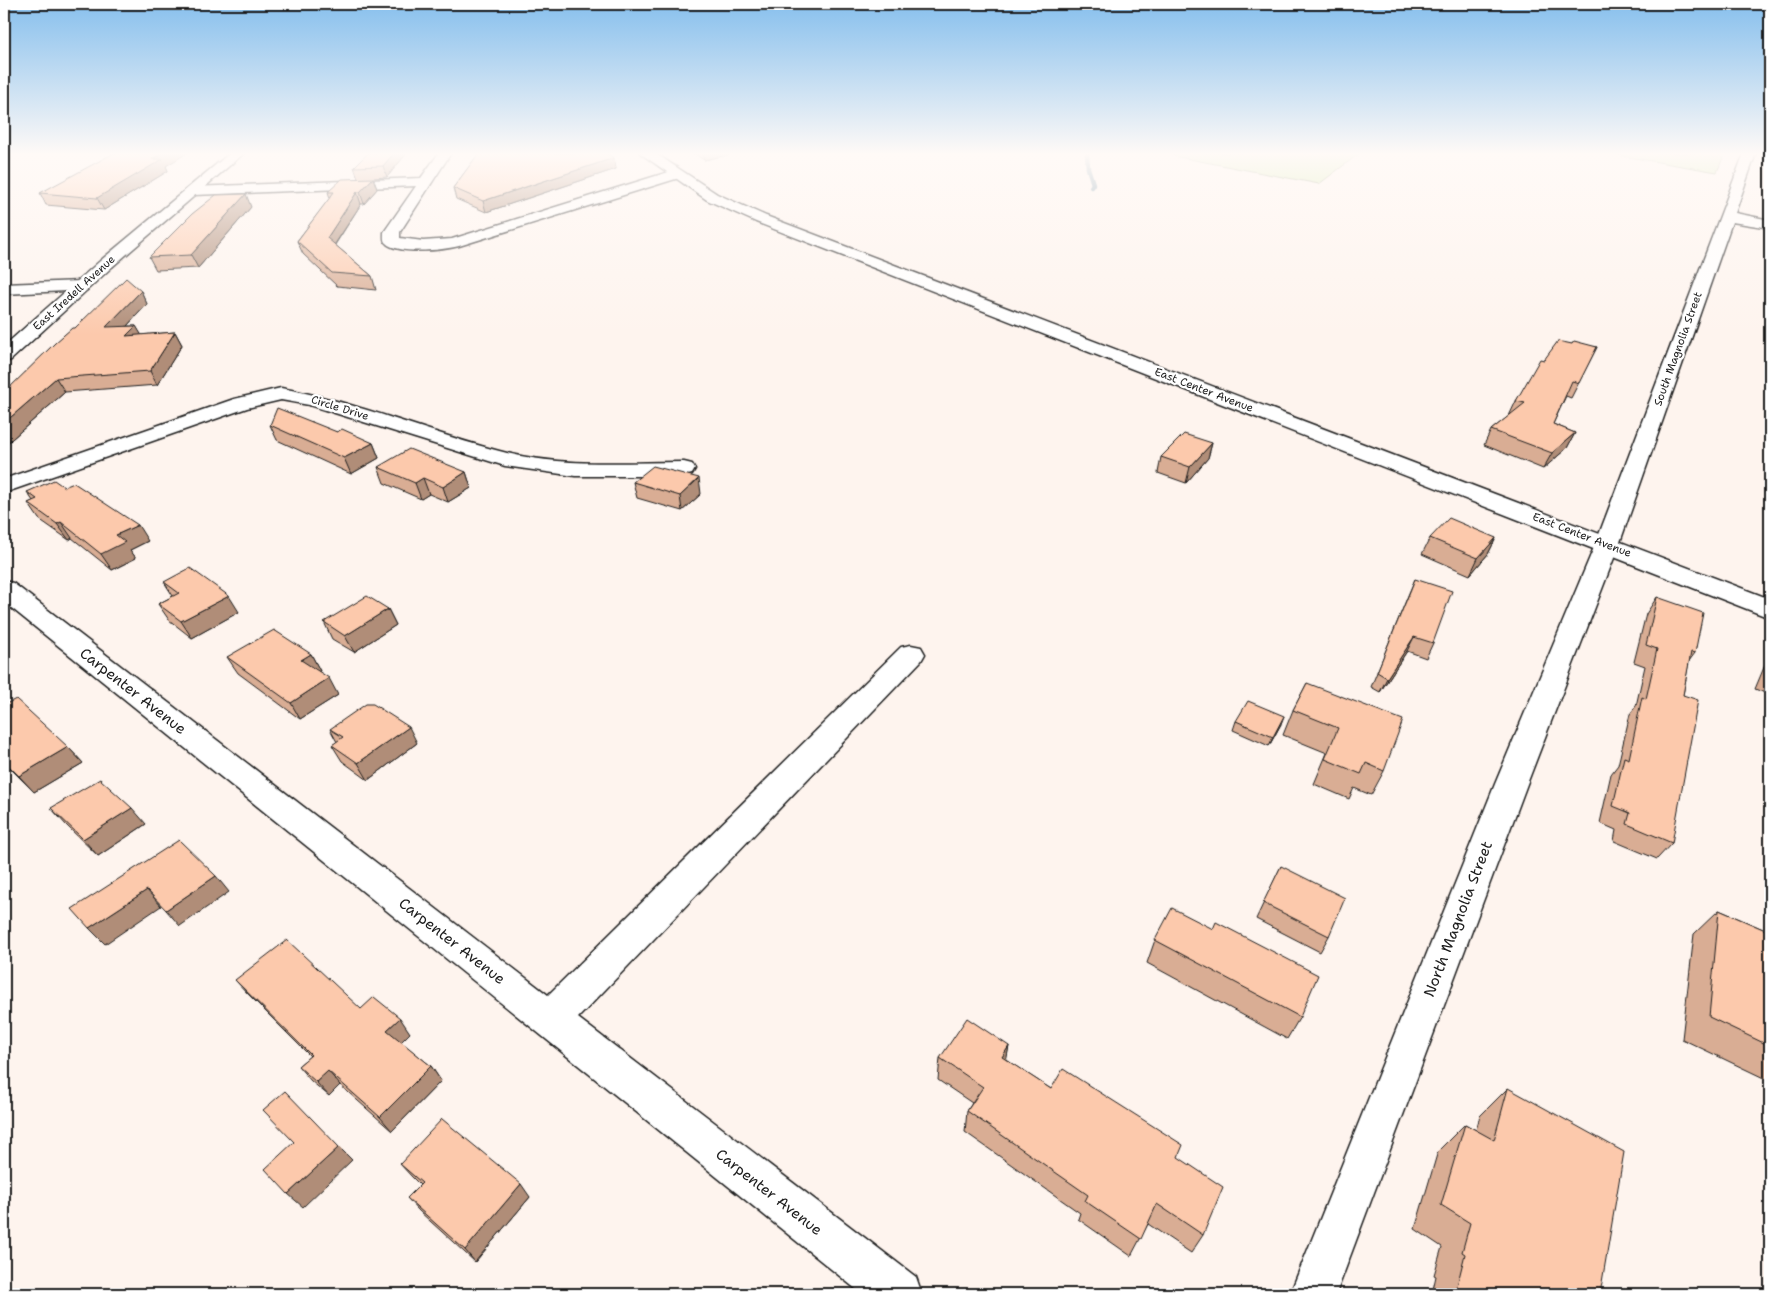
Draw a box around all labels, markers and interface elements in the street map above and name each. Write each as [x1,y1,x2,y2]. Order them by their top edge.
street label: East Iredell Avenue [30,252,118,334]
street label: South Magnolia Street [1650,290,1706,408]
street label: East Center Avenue [1152,364,1256,416]
street label: Circle Drive [309,392,371,424]
street label: East Center Avenue [1530,509,1634,561]
street label: Carpenter Avenue [76,643,190,739]
street label: North Magnolia Street [1419,838,1497,1000]
street label: Carpenter Avenue [395,893,509,989]
street label: Carpenter Avenue [712,1144,826,1240]

